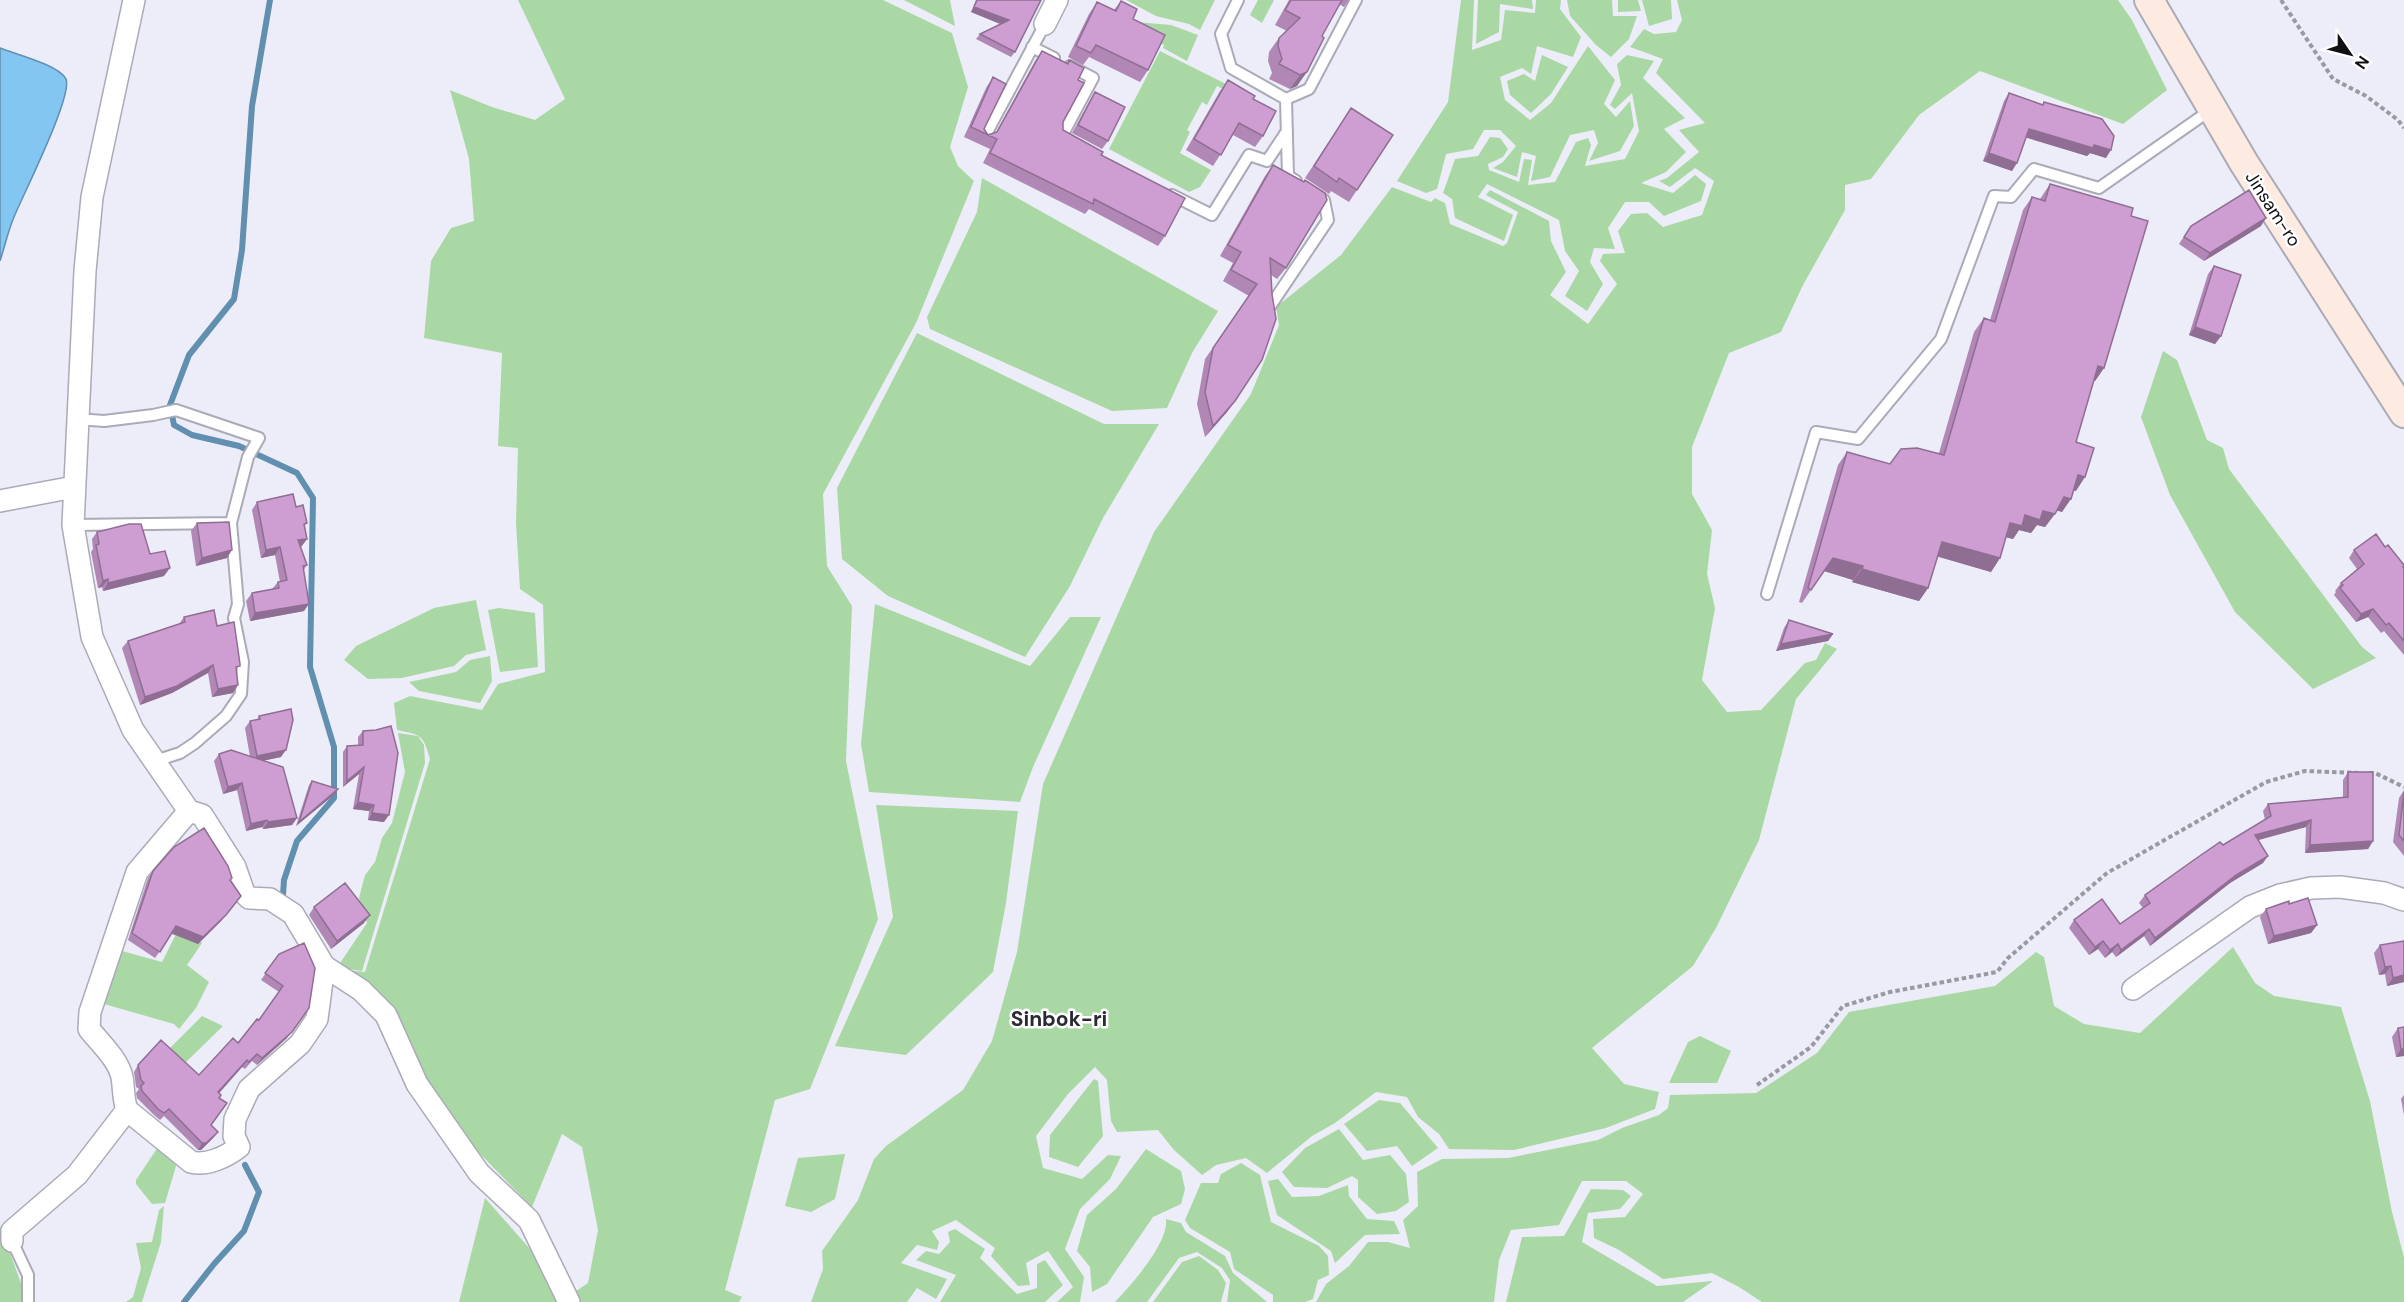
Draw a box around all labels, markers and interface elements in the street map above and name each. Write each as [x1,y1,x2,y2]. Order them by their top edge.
north arrow [2320,24,2380,84]
text: N [2350,52,2374,73]
street label: Jinsam-ro [2240,167,2306,251]
district label: Sinbok-ri [1011,1005,1107,1033]

